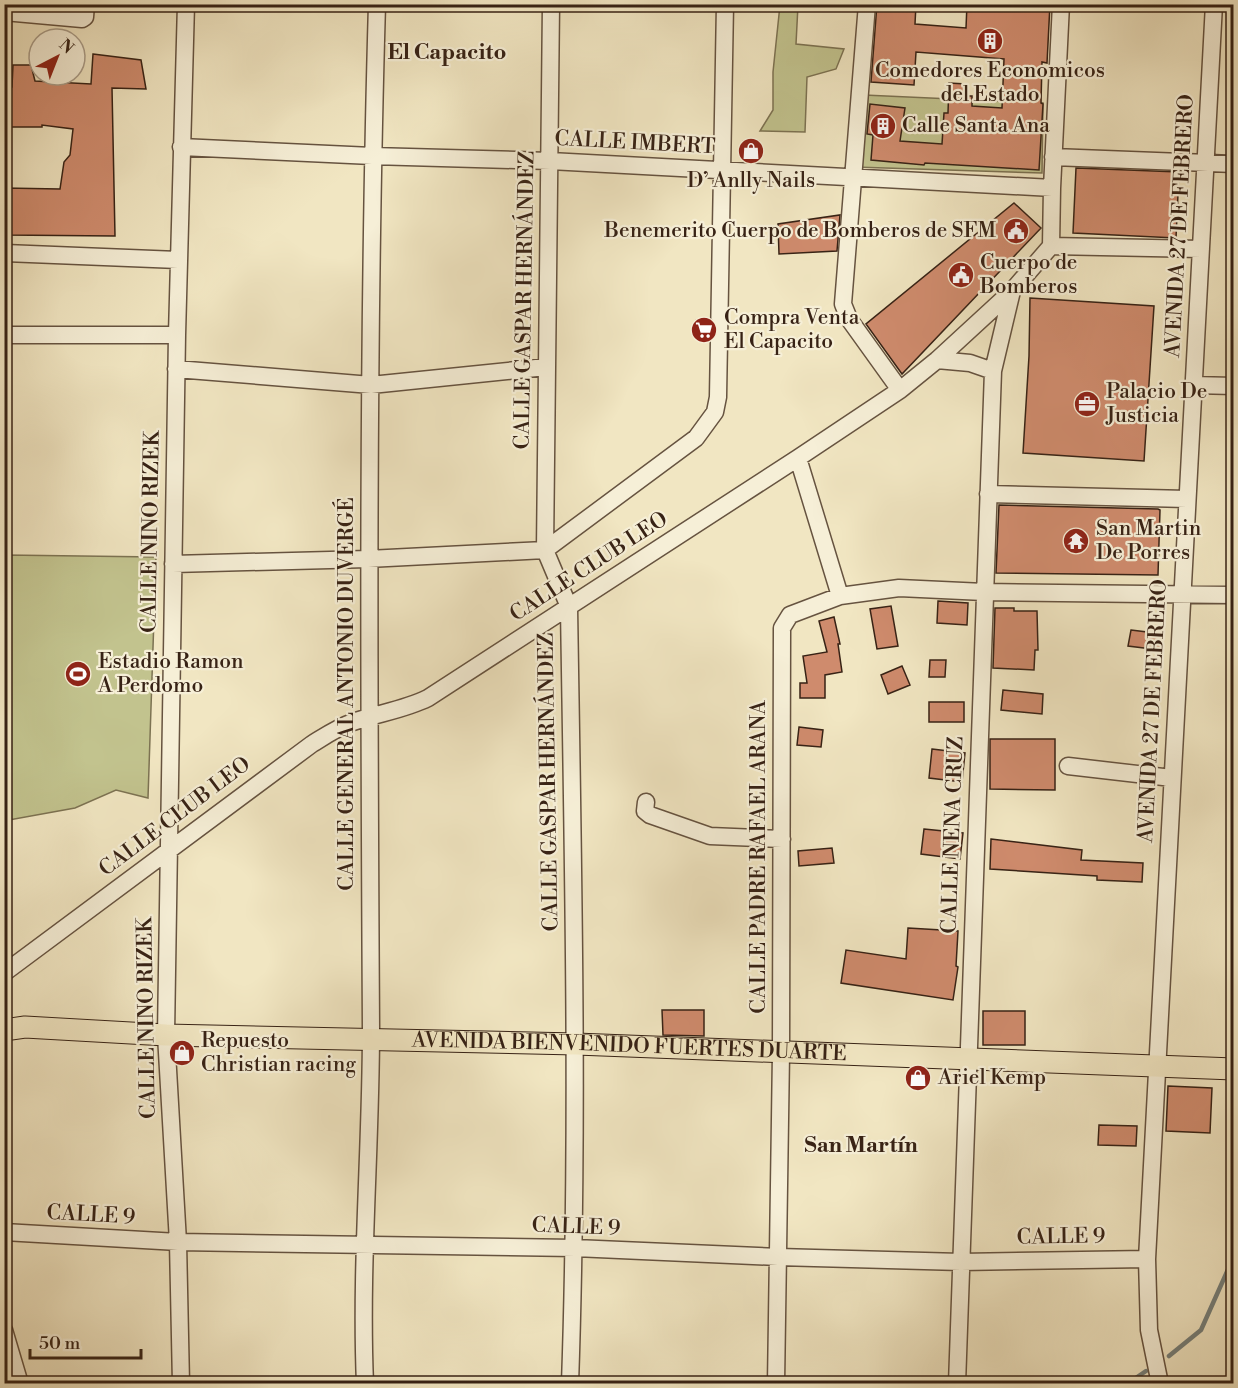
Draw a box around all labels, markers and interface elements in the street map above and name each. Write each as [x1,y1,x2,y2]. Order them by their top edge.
building icon: Comedores Economicos del Estado [975,26,1005,56]
north arrow [27,27,87,87]
text: N [55,35,78,58]
district label: El Capacito [388,39,506,66]
place label: Comedores Economicos del Estado [875,58,1105,108]
street label: AVENIDA 27 DE FEBRERO [1160,94,1200,359]
building icon: Calle Santa Ana [868,111,898,141]
place label: Calle Santa Ana [902,113,1050,139]
street label: CALLE IMBERT [554,126,716,160]
shop icon: D’ Anlly Nails [736,136,766,166]
street label: CALLE GASPAR HERNÁNDEZ [507,150,541,450]
place label: D’ Anlly Nails [687,168,815,194]
public building icon: Benemerito Cuerpo de Bomberos de SFM [1001,216,1031,246]
place label: Benemerito Cuerpo de Bomberos de SFM [603,218,996,244]
place label: Cuerpo de Bomberos [979,250,1077,300]
public building icon: Cuerpo de Bomberos [946,260,976,290]
place label: Compra Venta El Capacito [724,305,860,355]
supermarket icon: Compra Venta El Capacito [689,315,719,345]
place label: Palacio De Justicia [1105,379,1207,429]
office icon: Palacio De Justicia [1072,389,1102,419]
street label: CALLE NINO RIZEK [136,429,166,633]
street label: CALLE GENERAL ANTONIO DUVERGÉ [332,497,360,891]
street label: CALLE CLUB LEO [505,506,673,628]
place label: San Martin De Porres [1096,516,1202,566]
temple icon: San Martin De Porres [1061,526,1091,556]
street label: AVENIDA 27 DE FEBRERO [1133,579,1173,844]
street label: CALLE GASPAR HERNÁNDEZ [531,632,565,932]
place label: Estadio Ramon A Perdomo [97,649,244,699]
sports icon: Estadio Ramon A Perdomo [63,659,93,689]
street label: CALLE PADRE RAFAEL ARANA [746,700,772,1014]
street label: CALLE NENA CRUZ [937,736,969,934]
street label: CALLE CLUB LEO [94,752,256,882]
street label: CALLE NINO RIZEK [132,915,162,1119]
street label: AVENIDA BIENVENIDO FUERTES DUARTE [411,1027,847,1067]
place label: Repuesto Christian racing [201,1028,356,1078]
shop icon: Repuesto Christian racing [167,1038,197,1068]
shop icon: Ariel Kemp [903,1063,933,1093]
place label: Ariel Kemp [937,1065,1046,1091]
district label: San Martín [804,1132,918,1159]
street label: CALLE 9 [46,1200,136,1230]
street label: CALLE 9 [531,1212,621,1242]
street label: CALLE 9 [1016,1223,1106,1251]
scale bar [30,1322,141,1360]
text: 50 m [39,1332,81,1355]

